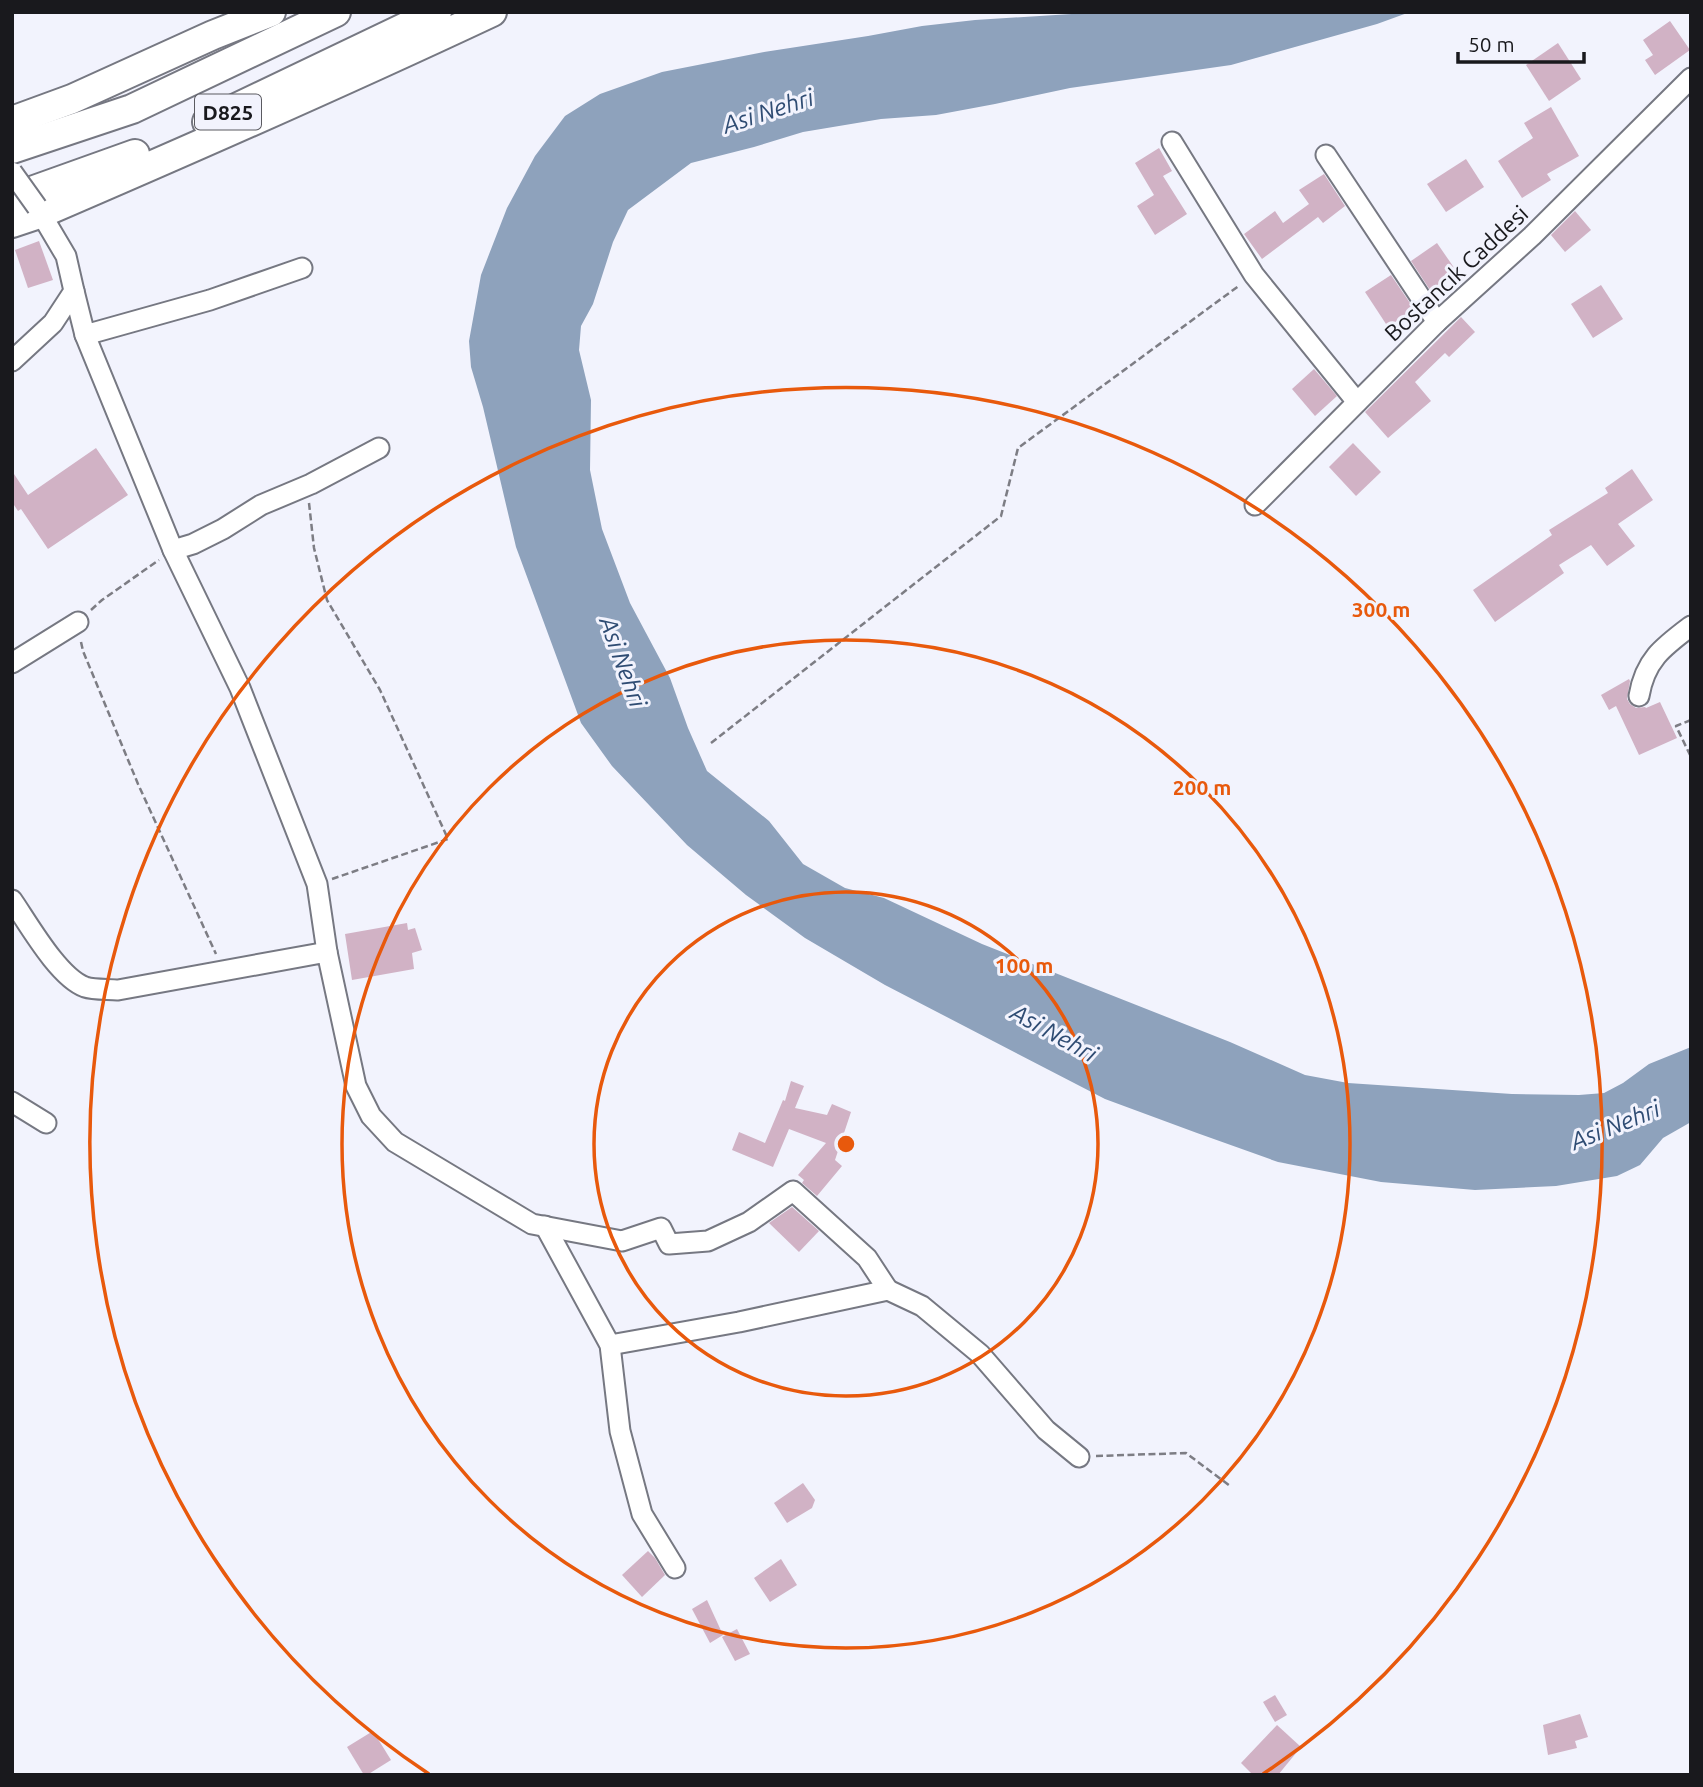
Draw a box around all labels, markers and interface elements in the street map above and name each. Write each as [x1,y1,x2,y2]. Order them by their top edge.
scale bar [1458,21,1584,65]
text: 50 m [1468,32,1515,56]
water label: Asi Nehri [718,83,818,139]
road number: D825 [195,94,261,130]
street label: Bostancık Caddesi [1379,200,1533,346]
text: 300 m [1352,597,1410,621]
water label: Asi Nehri [594,612,652,712]
text: 200 m [1173,775,1231,799]
text: 100 m [995,953,1053,977]
water label: Asi Nehri [1005,998,1103,1068]
water label: Asi Nehri [1565,1094,1665,1156]
centre of rings [834,1132,858,1156]

